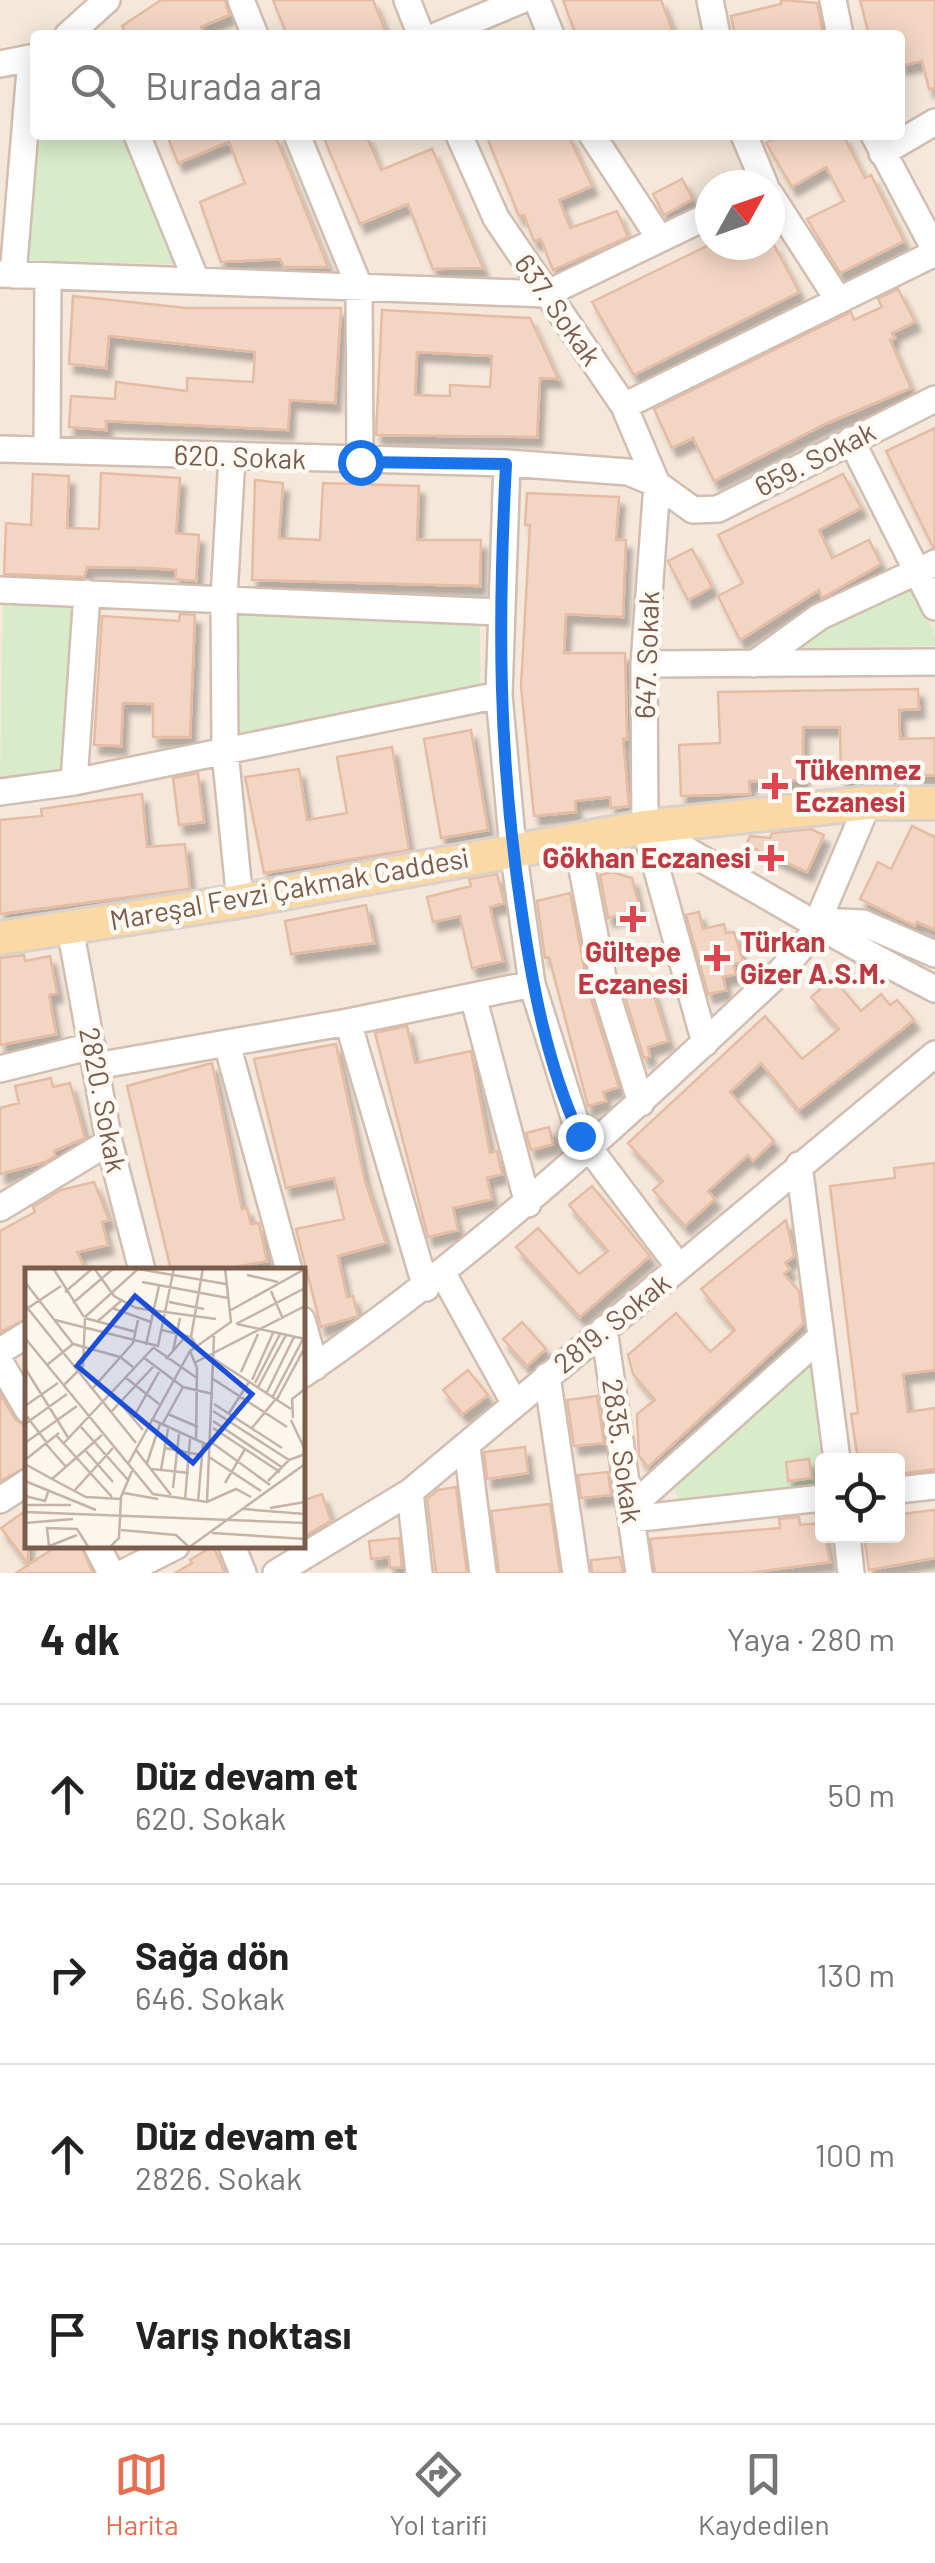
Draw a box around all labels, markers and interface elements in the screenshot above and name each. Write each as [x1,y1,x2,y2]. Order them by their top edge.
search box [30,30,905,140]
icon: search [65,58,120,113]
text: Burada ara [145,62,322,108]
north arrow [695,170,785,260]
street label: 637. Sokak [508,247,609,372]
street label: 659. Sokak [749,413,880,503]
street label: 620. Sokak [173,437,307,475]
route start [338,440,384,486]
street label: 647. Sokak [627,590,665,720]
place label: Tükenmez Eczanesi [795,752,921,818]
marker: Tükenmez Eczanesi [764,775,786,797]
street label: Mareşal Fevzi Çakmak Caddesi [107,840,471,936]
place label: Gökhan Eczanesi [542,840,751,874]
marker: Gökhan Eczanesi [760,847,782,869]
marker: Gültepe Eczanesi [622,908,644,930]
place label: Türkan Gizer A.S.M. [740,924,886,990]
place label: Gültepe Eczanesi [578,934,688,1000]
marker: Türkan Gizer A.S.M. [704,945,730,971]
street label: 2820. Sokak [73,1024,135,1175]
route end [558,1114,604,1160]
street label: 2819. Sokak [546,1265,677,1380]
inset map [25,1268,305,1548]
street label: 2835. Sokak [596,1376,650,1525]
map controls [815,1453,905,1543]
button: locate [815,1453,905,1543]
text: 4 dk [40,1613,120,1663]
text: Yaya · 280 m [727,1619,895,1657]
text: Düz devam et [135,1752,358,1798]
icon: ahead [40,1767,95,1822]
text: 50 m [828,1775,895,1813]
text: 620. Sokak [135,1798,286,1836]
text: Sağa dön [135,1932,289,1978]
icon: right [40,1947,95,2002]
text: 130 m [816,1955,895,1993]
text: 646. Sokak [135,1978,285,2016]
text: Düz devam et [135,2112,358,2158]
icon: ahead [40,2127,95,2182]
text: 100 m [815,2135,895,2173]
text: 2826. Sokak [135,2158,302,2196]
icon: arrive [40,2307,95,2362]
text: Varış noktası [135,2311,351,2357]
tab: Harita [105,2447,179,2541]
tab: Yol tarifi [389,2447,487,2541]
tab: Kaydedilen [698,2447,830,2541]

